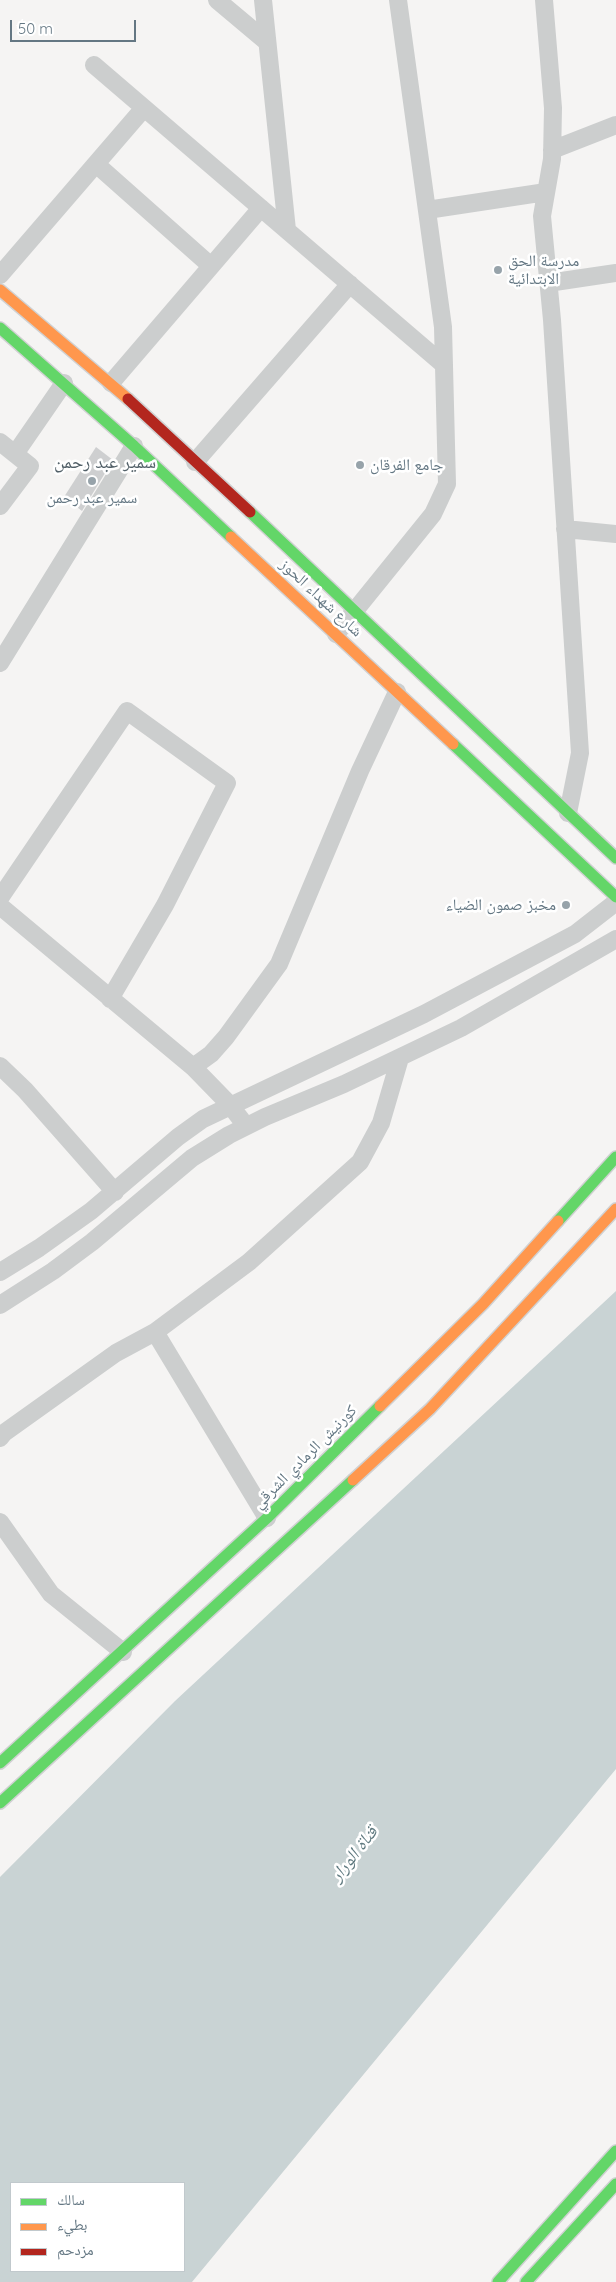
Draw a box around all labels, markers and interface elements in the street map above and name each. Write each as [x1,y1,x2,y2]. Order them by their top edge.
scale bar [12,10,139,42]
text: 50 m [18,19,53,38]
place label: مدرسة الحق الابتدائية [508,251,579,289]
marker: مدرسة الحق الابتدائية [492,264,504,276]
district label: سمير عبد رحمن [54,452,156,474]
place label: جامع الفرقان [370,455,444,475]
marker: جامع الفرقان [354,459,366,471]
marker: سمير عبد رحمن [86,475,98,487]
place label: سمير عبد رحمن [47,488,137,508]
street label: شارع شهداء الحوز [276,555,366,641]
place label: مخبز صمون الضياء [446,895,556,915]
marker: مخبز صمون الضياء [560,899,572,911]
street label: كورنيش الرمادي الشرقي [249,1401,361,1513]
water label: قناة الورار [326,1822,382,1886]
legend [10,2182,185,2272]
text: سالك [57,2190,85,2209]
text: بطيء [57,2215,87,2234]
text: مزدحم [57,2240,94,2259]

